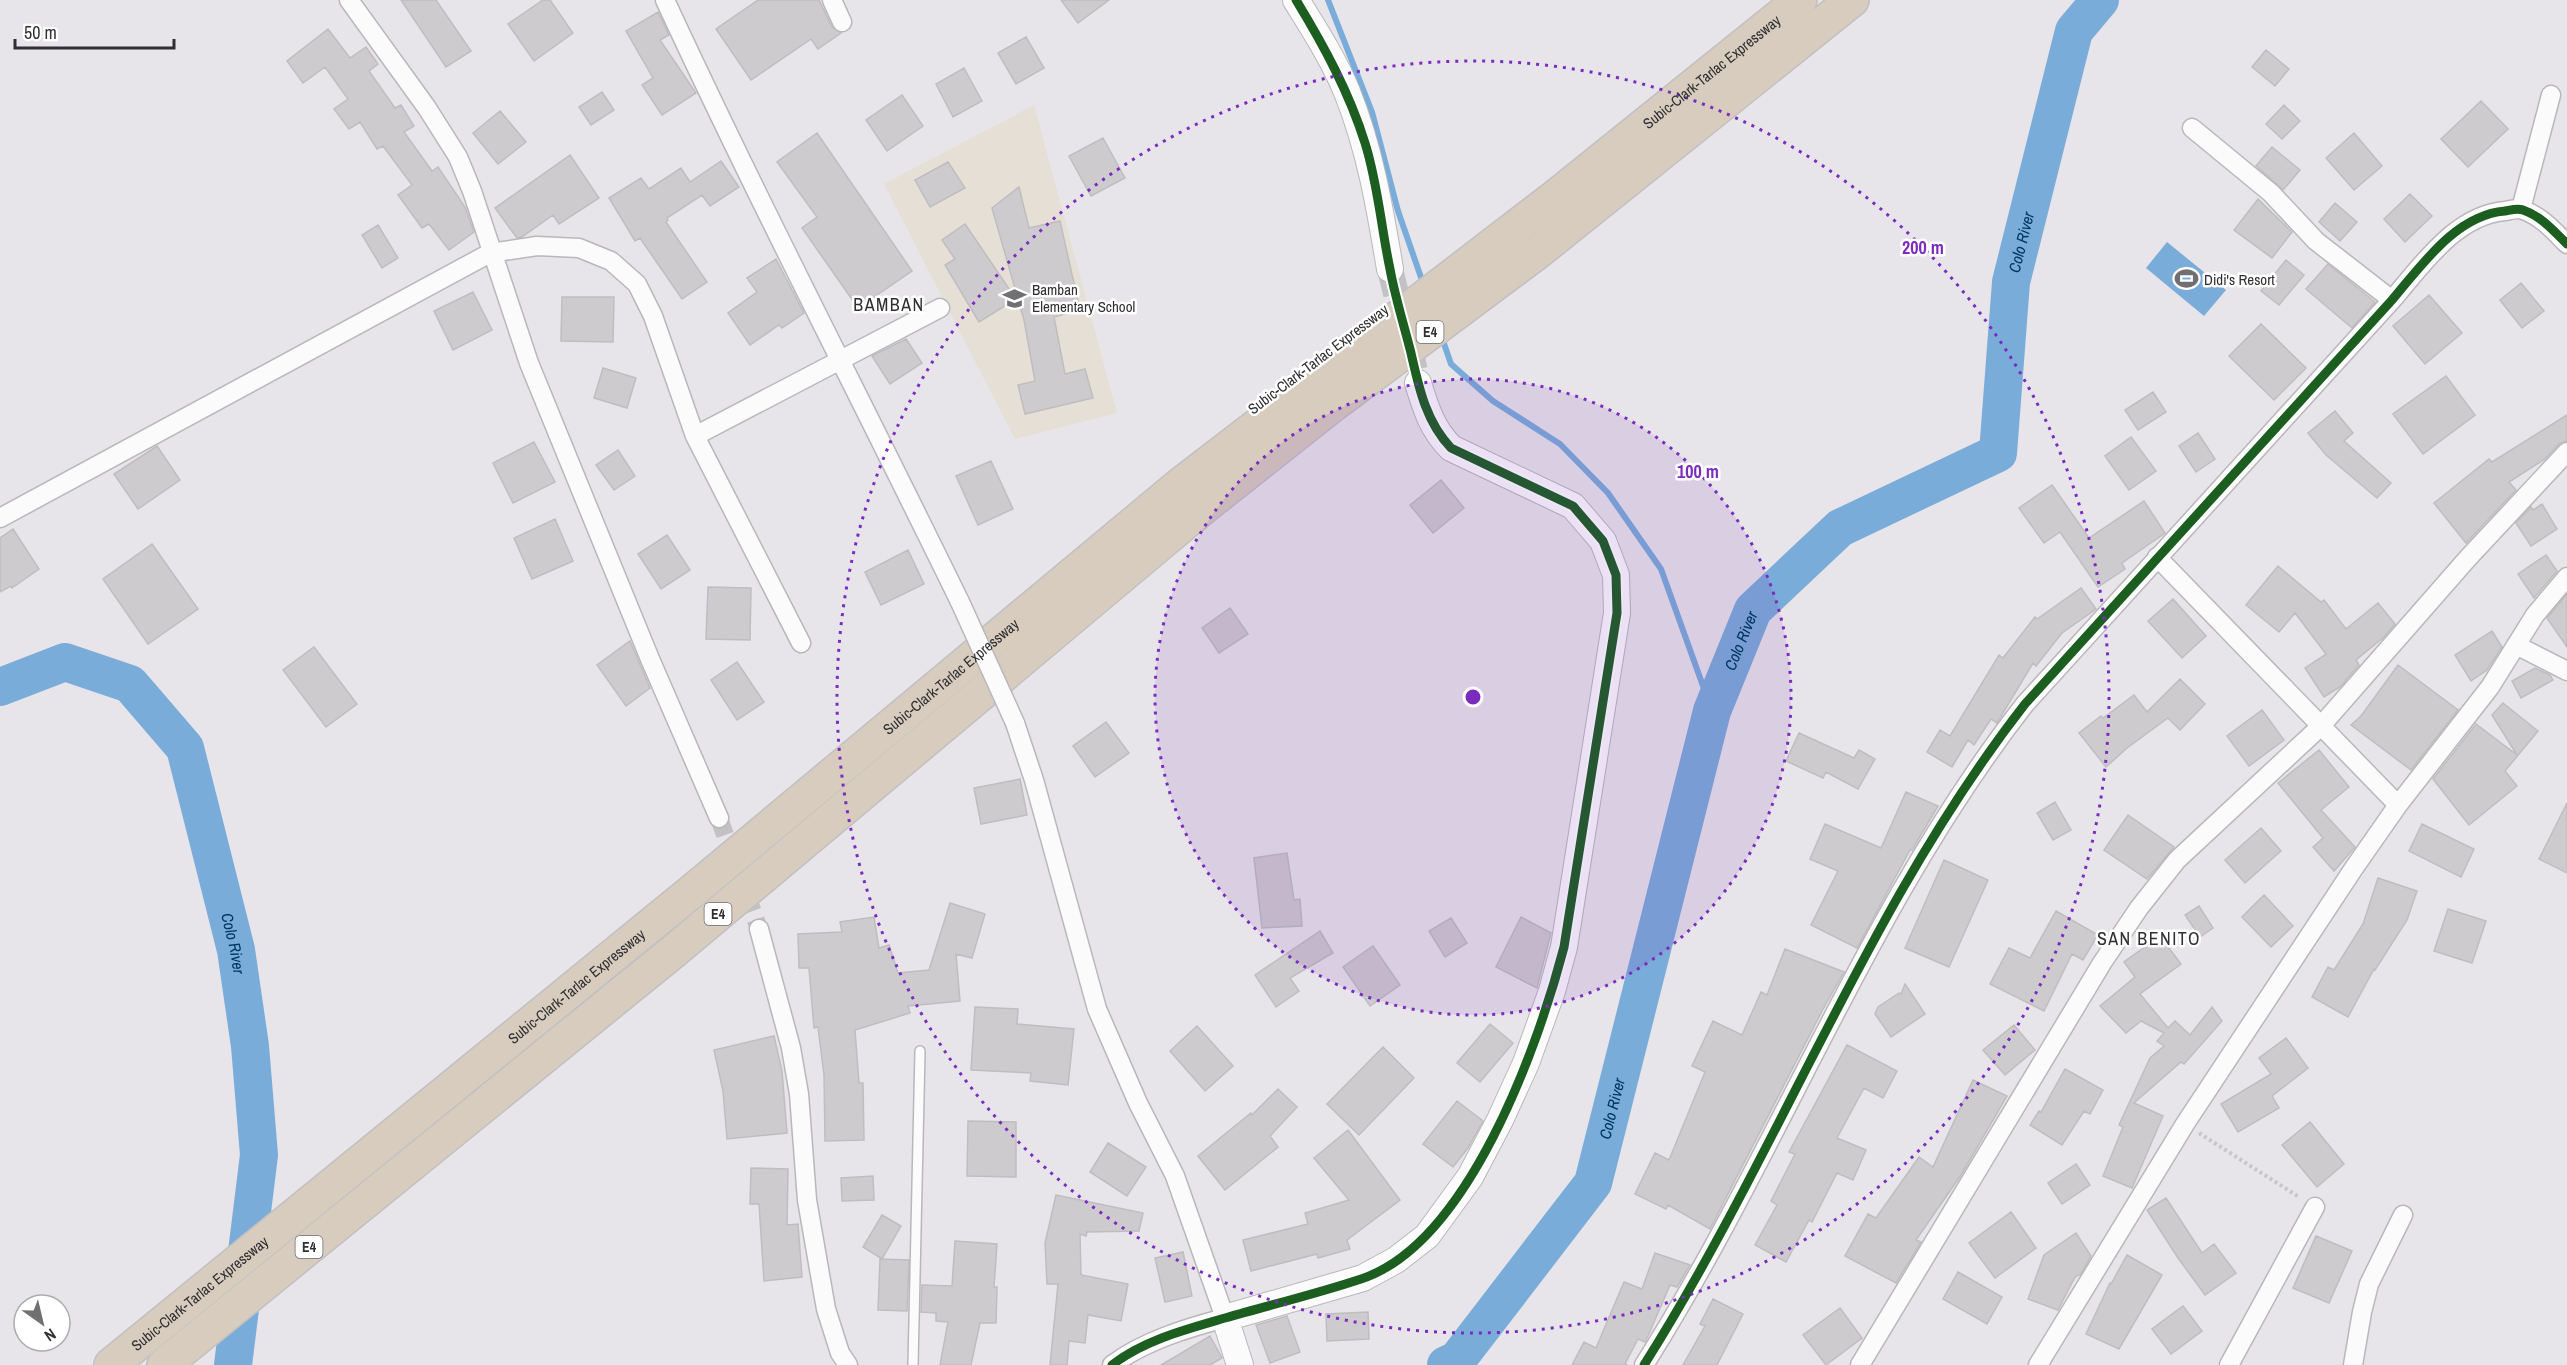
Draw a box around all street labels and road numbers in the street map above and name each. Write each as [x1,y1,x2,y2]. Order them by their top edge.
street label: Subic-Clark-Tarlac Expressway [1638,9,1785,133]
street label: Subic-Clark-Tarlac Expressway [1243,299,1393,419]
road number: E4 [1416,321,1444,343]
street label: Subic-Clark-Tarlac Expressway [878,613,1024,739]
road number: E4 [704,903,732,925]
street label: Subic-Clark-Tarlac Expressway [503,923,650,1048]
street label: Subic-Clark-Tarlac Expressway [126,1230,273,1355]
road number: E4 [296,1236,322,1258]

